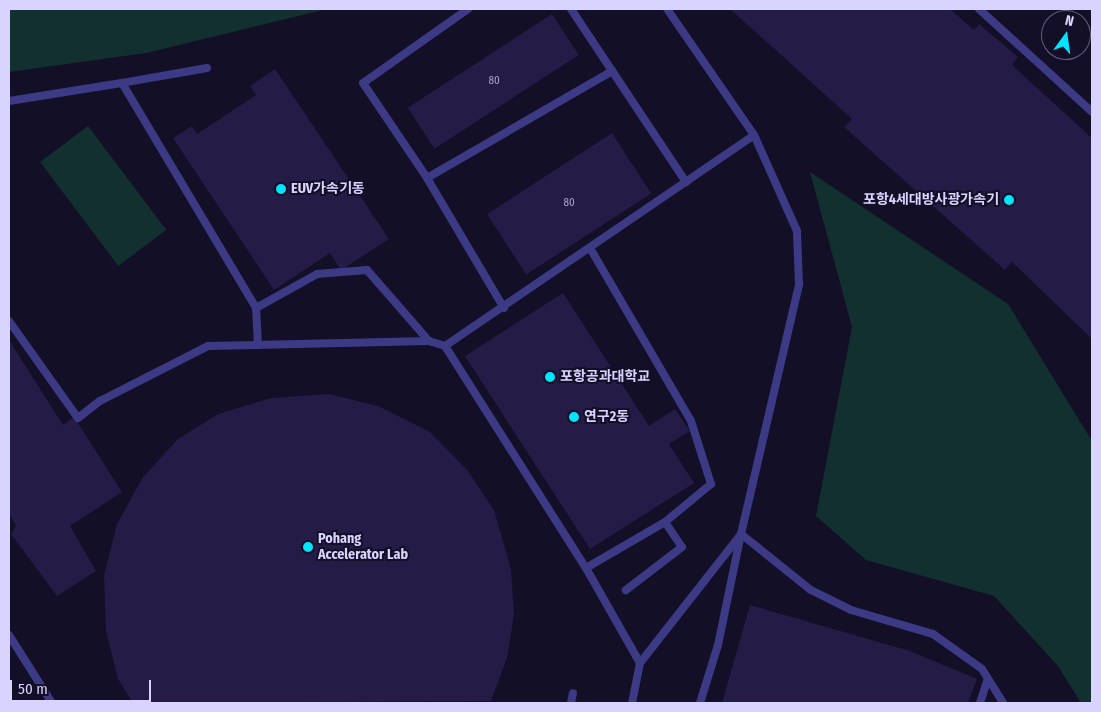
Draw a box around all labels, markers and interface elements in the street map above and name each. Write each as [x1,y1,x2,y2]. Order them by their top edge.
north arrow [1041,10,1091,60]
text: N [1063,12,1076,30]
house number: 80 [488,74,500,88]
place label: EUV가속기동 [291,181,365,197]
marker: EUV가속기동 [275,183,287,195]
place label: 포항4세대방사광가속기 [863,192,999,208]
marker: 포항4세대방사광가속기 [1003,194,1015,206]
house number: 80 [563,196,575,210]
place label: 포항공과대학교 [560,369,650,385]
marker: 포항공과대학교 [544,371,556,383]
place label: 연구2동 [584,409,629,425]
marker: 연구2동 [568,411,580,423]
place label: Pohang Accelerator Lab [318,531,408,564]
marker: Pohang Accelerator Lab [302,541,314,553]
scale bar [12,670,154,702]
text: 50 m [18,680,48,698]

